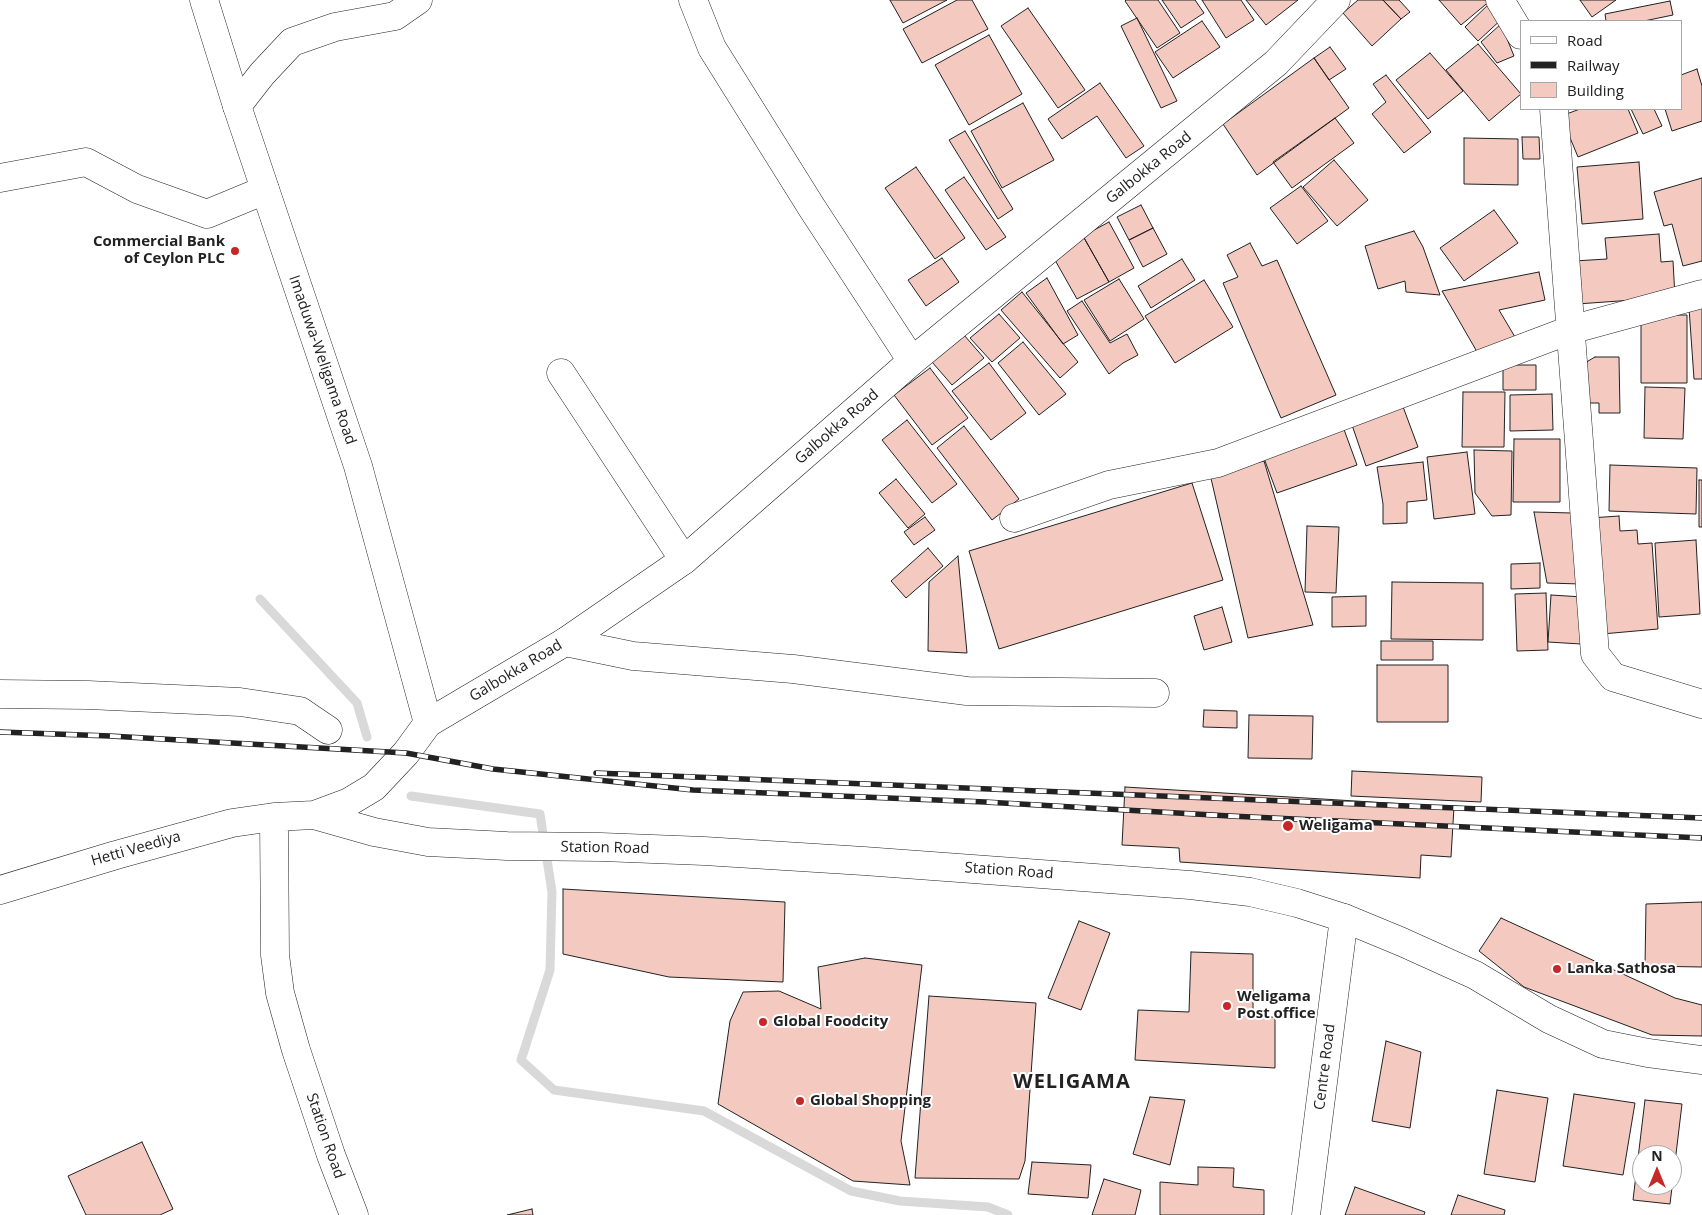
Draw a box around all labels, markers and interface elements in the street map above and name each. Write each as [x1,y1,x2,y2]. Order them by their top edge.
legend [1520,20,1682,110]
text: Road [1567,30,1603,50]
text: Railway [1567,55,1620,75]
text: Building [1567,80,1624,100]
street label: Galbokka Road [1103,128,1195,208]
place label: Commercial Bank of Ceylon PLC [93,233,225,268]
marker: Commercial Bank of Ceylon PLC [229,245,241,257]
street label: Imaduwa-Weligama Road [285,273,359,447]
street label: Galbokka Road [791,386,883,468]
street label: Galbokka Road [466,636,566,706]
place label: Weligama [1299,817,1373,835]
marker: Weligama [1281,819,1295,833]
street label: Hetti Veediya [89,828,183,870]
street label: Station Road [560,838,650,858]
street label: Station Road [964,859,1054,883]
place label: Lanka Sathosa [1567,960,1676,978]
marker: Lanka Sathosa [1551,963,1563,975]
place label: Weligama Post office [1237,988,1316,1023]
marker: Weligama Post office [1221,1000,1233,1012]
place label: Global Foodcity [773,1013,888,1031]
marker: Global Foodcity [757,1016,769,1028]
street label: Centre Road [1311,1023,1339,1111]
district label: WELIGAMA [1012,1070,1132,1094]
street label: Station Road [302,1091,348,1181]
place label: Global Shopping [810,1092,931,1110]
marker: Global Shopping [794,1095,806,1107]
north arrow [1632,1145,1682,1195]
text: N [1651,1146,1663,1165]

